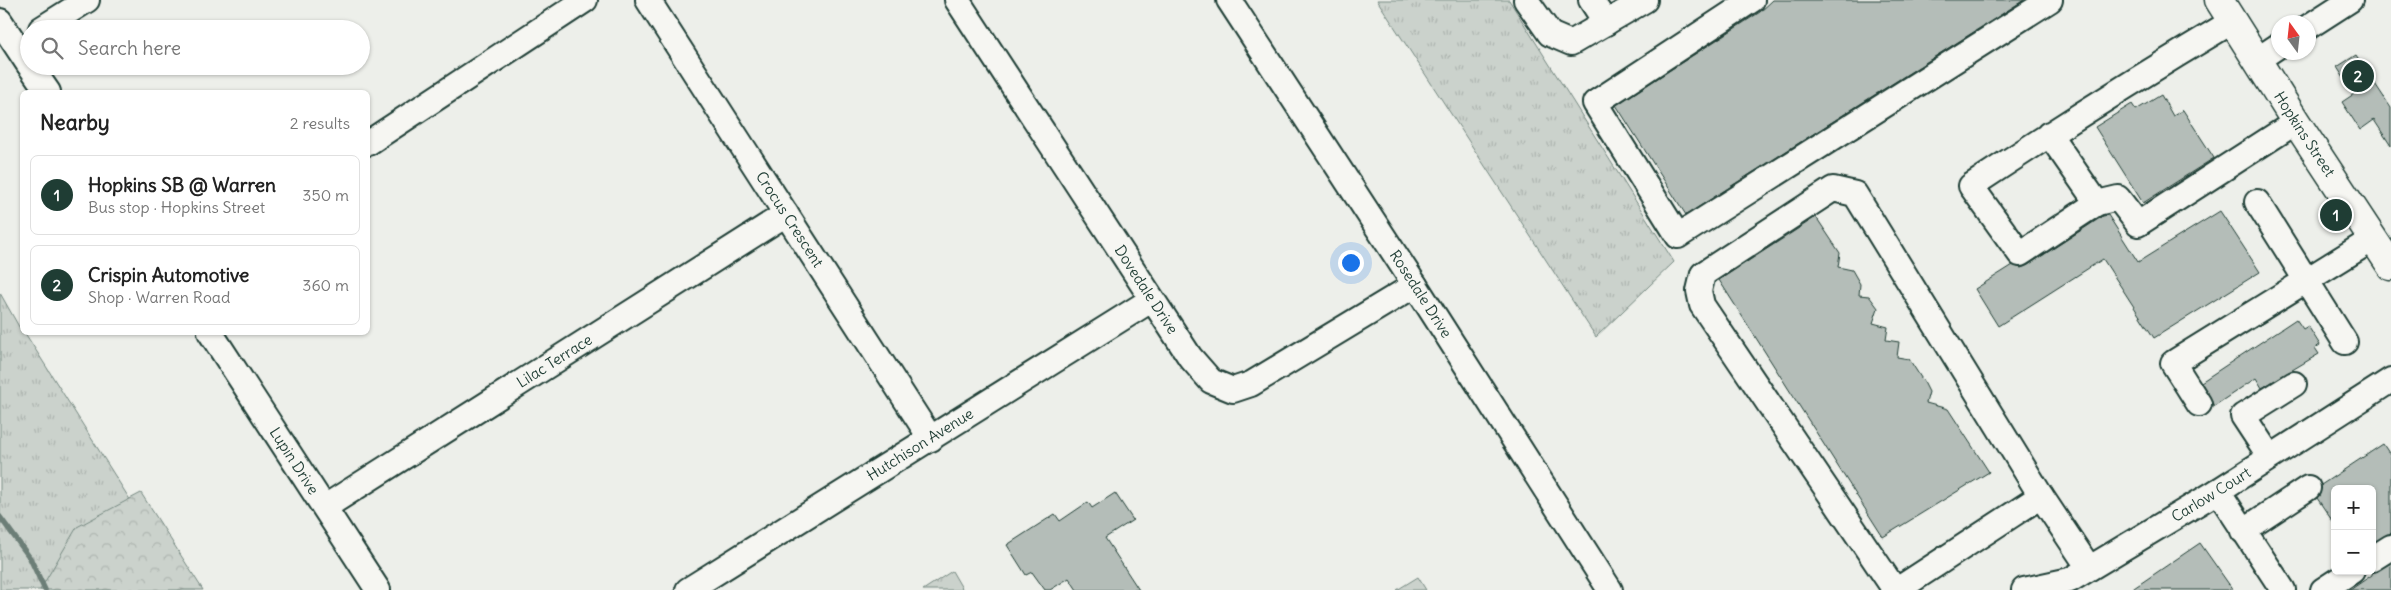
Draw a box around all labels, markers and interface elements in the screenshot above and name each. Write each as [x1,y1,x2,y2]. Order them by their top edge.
north arrow [2271,15,2316,60]
search box [20,20,370,75]
icon: search [38,34,66,62]
text: Search here [78,36,181,60]
pin: 2 [2342,57,2374,95]
street label: Hopkins Street [2270,88,2339,180]
text: Nearby [40,109,110,136]
text: 2 results [290,113,350,133]
street label: Crocus Crescent [752,168,828,271]
text: Hopkins SB @ Warren [88,173,276,197]
text: 1 [54,185,60,205]
text: 350 m [302,185,349,205]
pin: 1 [2320,196,2352,234]
text: Bus stop · Hopkins Street [88,197,265,217]
street label: Dovedale Drive [1111,241,1182,338]
street label: Rosedale Drive [1386,246,1456,341]
your location [1338,250,1364,276]
text: Crispin Automotive [88,263,249,287]
text: 2 [53,275,61,295]
text: 360 m [302,275,349,295]
text: Shop · Warren Road [88,287,230,307]
street label: Lilac Terrace [513,330,596,392]
street label: Hutchison Avenue [863,404,977,485]
street label: Lupin Drive [266,424,323,498]
street label: Carlow Court [2168,463,2254,526]
map controls [2331,485,2376,575]
button: + [2331,485,2376,530]
button: − [2331,530,2376,575]

